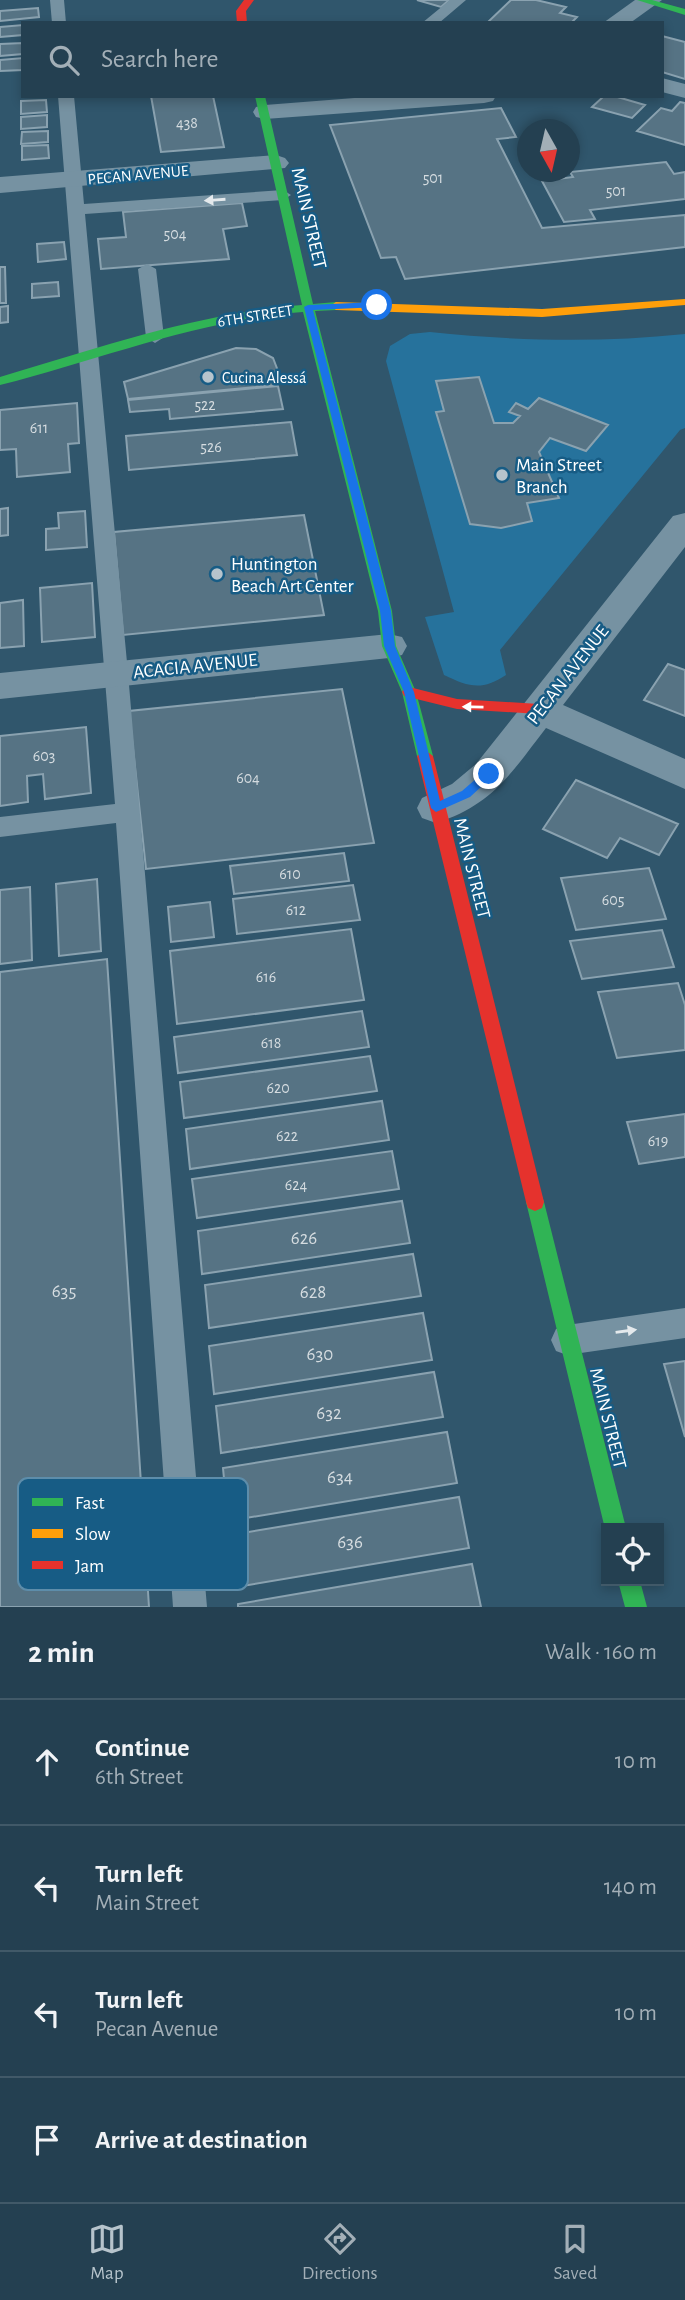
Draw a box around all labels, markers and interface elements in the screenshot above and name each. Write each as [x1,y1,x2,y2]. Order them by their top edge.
search box [21,21,664,98]
icon: search [45,41,83,79]
text: Search here [101,46,219,72]
house number: 438 [176,115,198,131]
north arrow [517,119,580,182]
street label: PECAN AVENUE [87,163,189,187]
street label: MAIN STREET [288,166,329,271]
house number: 501 [423,170,443,186]
house number: 501 [606,183,626,199]
one-way arrow [204,195,226,206]
house number: 504 [164,226,187,242]
route start [361,289,392,320]
street label: 6TH STREET [216,302,294,330]
marker: Cucina Alessá [200,369,216,385]
place label: Cucina Alessá [222,370,306,386]
house number: 522 [194,397,216,413]
house number: 611 [30,420,48,436]
house number: 526 [200,439,222,455]
place label: Main Street Branch [516,456,602,497]
marker: Main Street Branch [494,467,510,483]
place label: Huntington Beach Art Center [231,555,354,596]
marker: Huntington Beach Art Center [209,566,225,582]
street label: PECAN AVENUE [524,622,613,728]
street label: ACACIA AVENUE [132,651,258,682]
one-way arrow [462,701,484,713]
house number: 603 [33,748,55,764]
route end [473,758,504,789]
house number: 604 [236,770,260,786]
street label: MAIN STREET [450,816,493,921]
house number: 610 [279,866,301,882]
house number: 605 [602,892,624,908]
house number: 612 [286,902,306,918]
house number: 616 [256,969,276,985]
house number: 618 [261,1035,281,1051]
house number: 620 [266,1080,290,1096]
house number: 622 [276,1128,298,1144]
house number: 619 [648,1133,668,1149]
house number: 624 [285,1177,308,1193]
house number: 626 [291,1229,317,1248]
house number: 635 [52,1282,76,1301]
house number: 628 [300,1283,326,1302]
one-way arrow [615,1326,637,1337]
house number: 630 [307,1345,333,1364]
street label: MAIN STREET [586,1366,629,1471]
house number: 632 [316,1404,342,1423]
house number: 634 [327,1468,353,1487]
legend [18,1478,248,1590]
text: Fast [75,1494,105,1513]
map controls [601,1523,664,1586]
button: locate [601,1523,664,1586]
text: Slow [75,1525,111,1544]
house number: 636 [337,1533,363,1552]
text: Jam [75,1557,104,1576]
text: 2 min [28,1638,95,1668]
text: Walk · 160 m [545,1641,657,1664]
text: Continue [95,1735,190,1761]
icon: ahead [28,1743,66,1781]
text: 10 m [615,1750,657,1773]
text: 6th Street [95,1766,183,1789]
text: Turn left [95,1861,183,1887]
icon: left [28,1869,66,1907]
text: 140 m [604,1876,657,1899]
text: Main Street [95,1892,199,1915]
text: Turn left [95,1987,183,2013]
icon: left [28,1995,66,2033]
text: 10 m [615,2002,657,2025]
text: Pecan Avenue [95,2018,218,2041]
icon: arrive [28,2121,66,2159]
text: Arrive at destination [95,2127,308,2153]
tab: Map [88,2220,126,2285]
tab: Directions [302,2220,378,2285]
tab: Saved [554,2220,597,2285]

